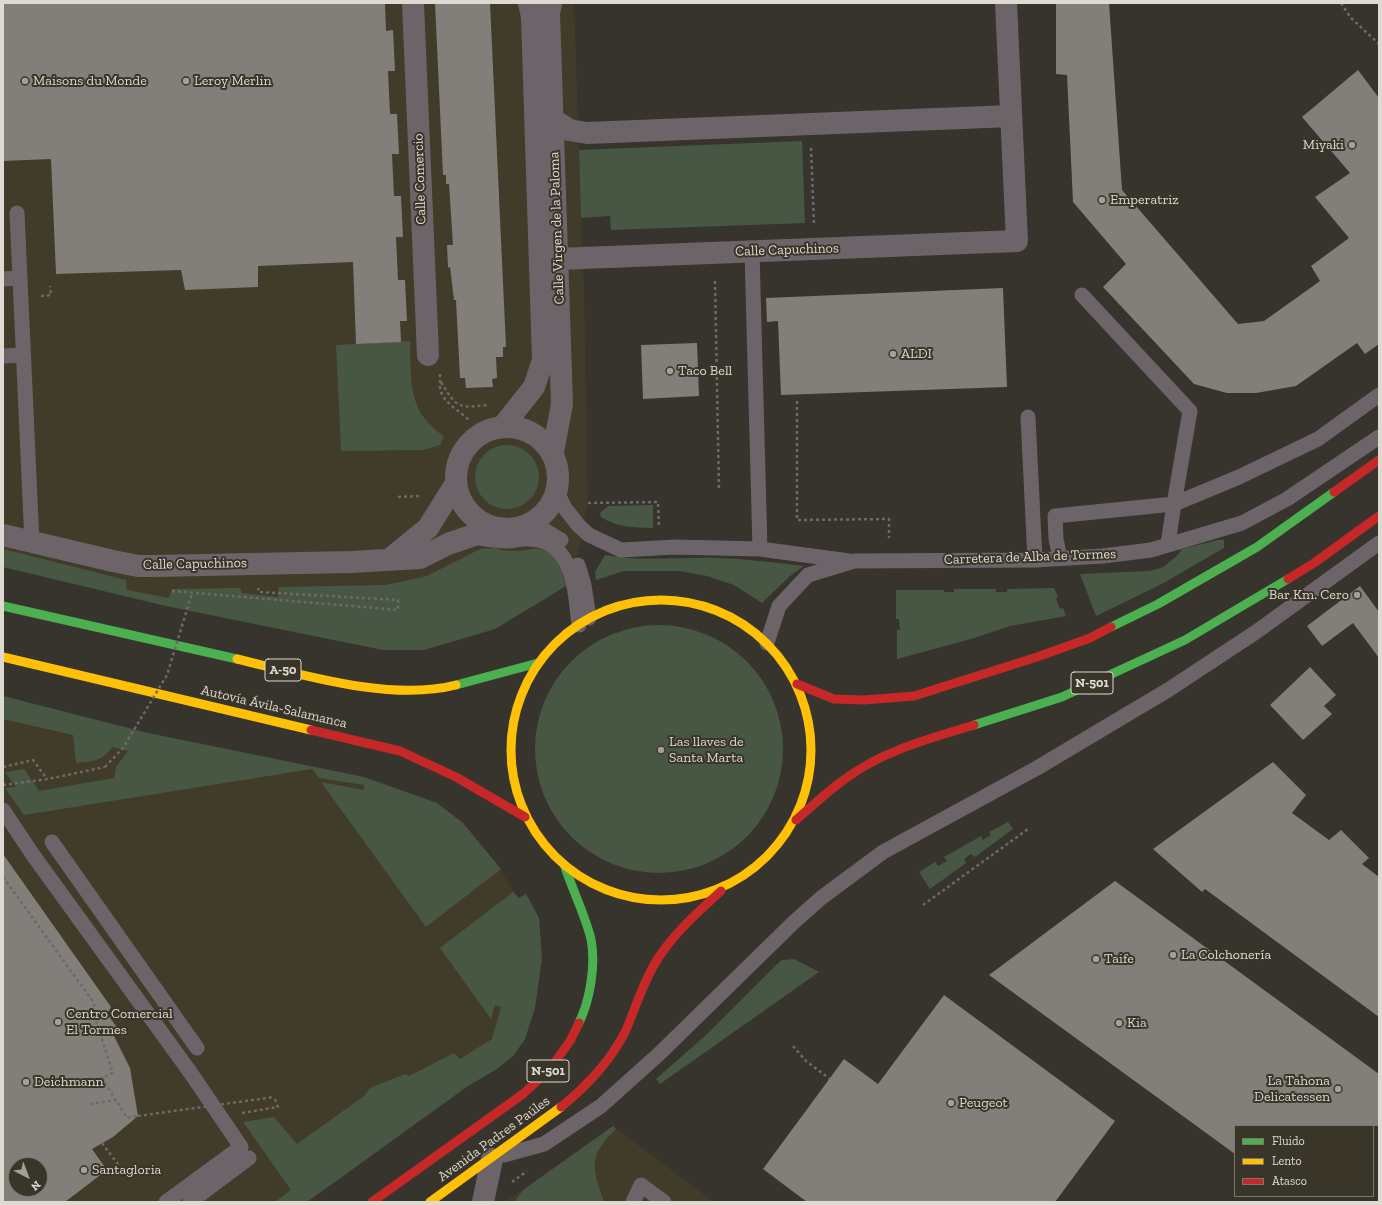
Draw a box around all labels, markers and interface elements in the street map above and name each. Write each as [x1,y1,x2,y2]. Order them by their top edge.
place label: Maisons du Monde [33,73,147,89]
place label: Leroy Merlin [194,73,271,89]
marker: Maisons du Monde [20,76,30,86]
marker: Leroy Merlin [181,76,191,86]
street label: Calle Comercio [410,133,430,225]
place label: Miyaki [1303,137,1344,153]
marker: Miyaki [1347,140,1357,150]
street label: Calle Virgen de la Paloma [546,151,568,305]
place label: Emperatriz [1110,192,1179,208]
marker: Emperatriz [1097,195,1107,205]
street label: Calle Capuchinos [735,240,839,260]
place label: ALDI [901,346,932,362]
marker: ALDI [888,349,898,359]
place label: Taco Bell [678,363,732,379]
marker: Taco Bell [665,366,675,376]
street label: Carretera de Alba de Tormes [944,546,1116,568]
street label: Calle Capuchinos [143,555,247,573]
place label: Bar Km. Cero [1269,587,1349,603]
marker: Bar Km. Cero [1352,590,1362,600]
road number: A-50 [265,659,301,681]
road number: N-501 [1071,672,1113,694]
street label: Autovía Ávila-Salamanca [199,682,349,732]
place label: Las llaves de Santa Marta [669,734,744,766]
marker: Las llaves de Santa Marta [656,745,666,755]
place label: La Colchonería [1181,947,1271,963]
marker: La Colchonería [1168,950,1178,960]
place label: Taife [1104,951,1134,967]
marker: Taife [1091,954,1101,964]
place label: Centro Comercial El Tormes [66,1006,173,1038]
place label: Kia [1127,1015,1147,1031]
marker: Centro Comercial El Tormes [53,1017,63,1027]
marker: Kia [1114,1018,1124,1028]
road number: N-501 [527,1060,569,1082]
place label: La Tahona Delicatessen [1254,1073,1330,1106]
place label: Deichmann [34,1074,104,1090]
marker: Deichmann [21,1077,31,1087]
marker: La Tahona Delicatessen [1333,1084,1343,1094]
street label: Avenida Padres Paúles [435,1093,553,1185]
place label: Peugeot [959,1095,1008,1111]
marker: Peugeot [946,1098,956,1108]
legend [1234,1125,1374,1197]
text: Fluido [1272,1134,1305,1148]
text: Lento [1272,1154,1302,1168]
north arrow [8,1157,48,1197]
place label: Santagloria [92,1162,161,1178]
marker: Santagloria [79,1165,89,1175]
text: Atasco [1272,1174,1307,1188]
text: N [28,1178,43,1193]

